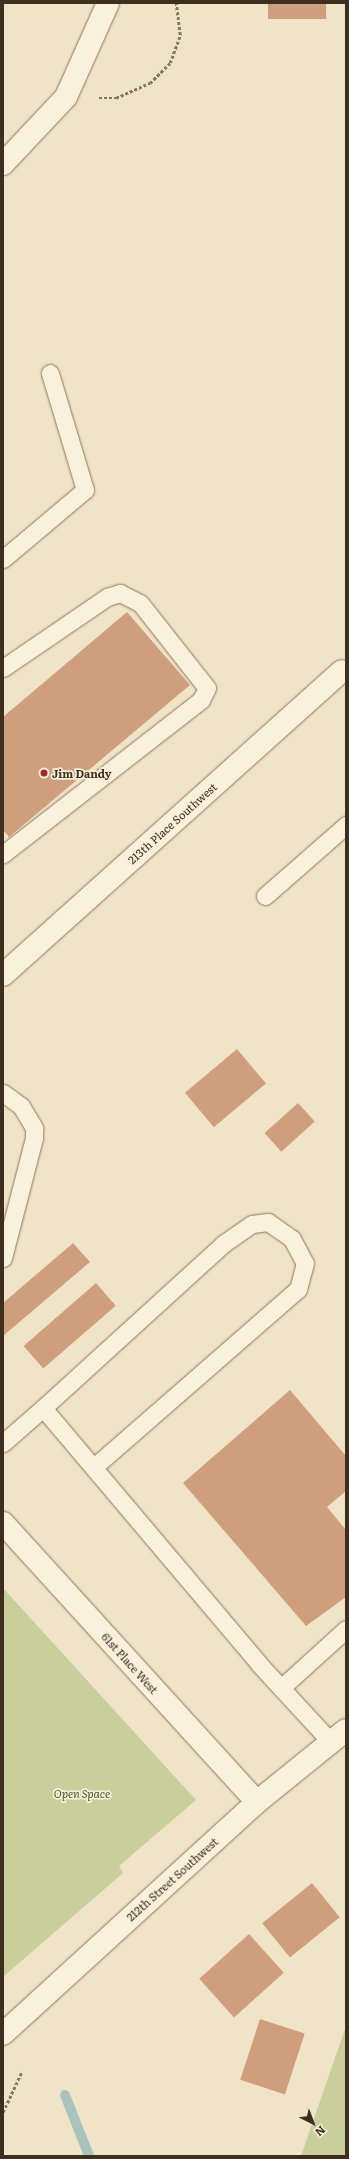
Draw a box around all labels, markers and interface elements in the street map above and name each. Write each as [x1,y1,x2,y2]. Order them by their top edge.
place label: Jim Dandy [52,766,111,780]
marker: Jim Dandy [39,768,49,778]
street label: 213th Place Southwest [125,780,219,866]
street label: 61st Place West [99,1630,161,1696]
park label: Open Space [54,1786,110,1800]
street label: 212th Street Southwest [124,1835,220,1923]
north arrow [293,2103,333,2143]
text: N [312,2123,330,2141]

